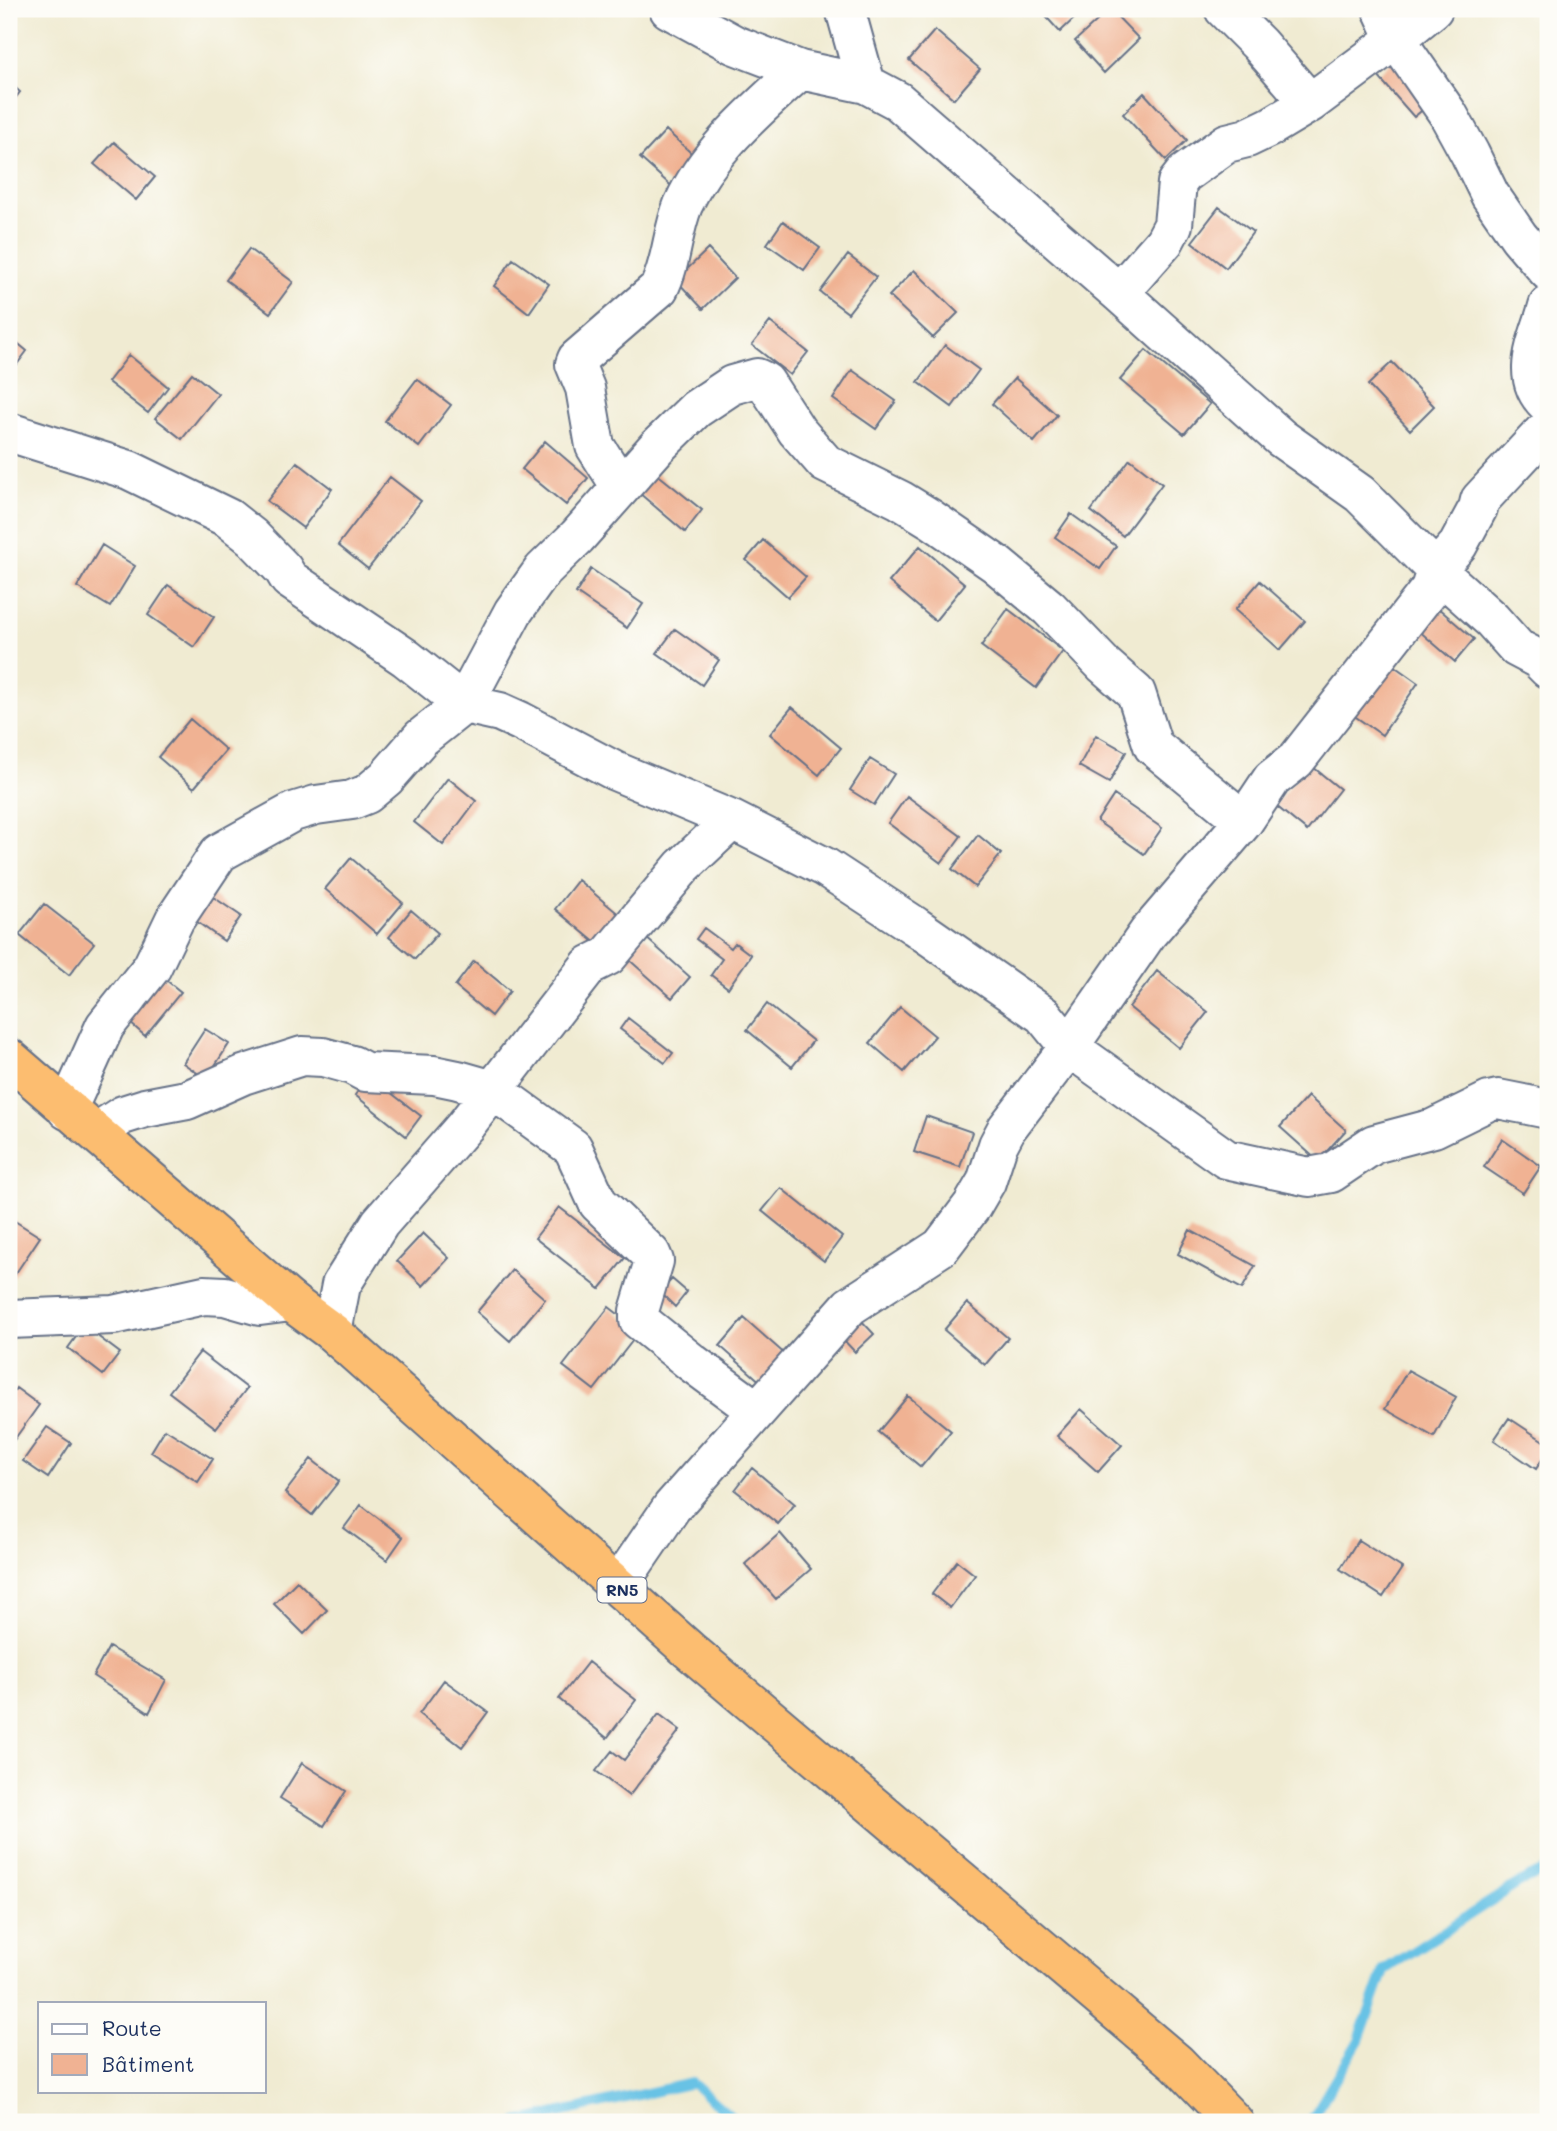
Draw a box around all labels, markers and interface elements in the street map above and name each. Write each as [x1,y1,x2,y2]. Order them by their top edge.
road number: RN5 [598,1578,646,1602]
legend [38,2002,266,2092]
text: Route [102,2014,162,2041]
text: Bâtiment [102,2050,194,2077]

